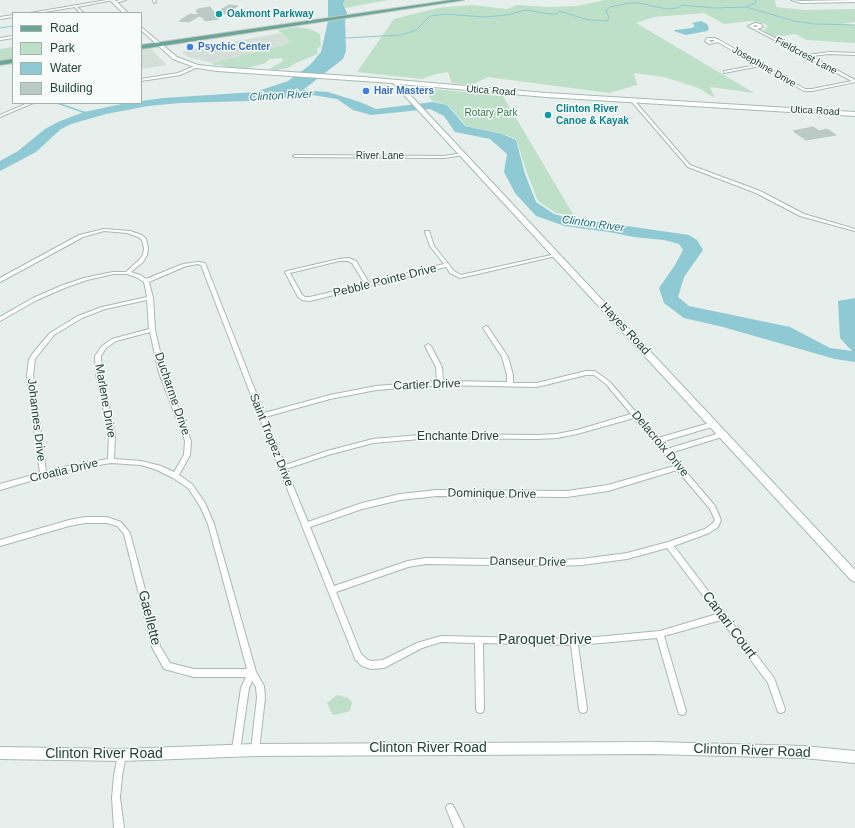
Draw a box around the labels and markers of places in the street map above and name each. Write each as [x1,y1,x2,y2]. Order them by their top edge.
place label: Oakmont Parkway [227,8,314,20]
marker: Oakmont Parkway [214,9,224,19]
place label: Psychic Center [198,41,270,53]
marker: Psychic Center [185,42,195,52]
place label: Hair Masters [374,85,434,97]
marker: Hair Masters [361,86,371,96]
place label: Clinton River Canoe & Kayak [556,103,629,126]
marker: Clinton River Canoe & Kayak [543,110,553,120]

